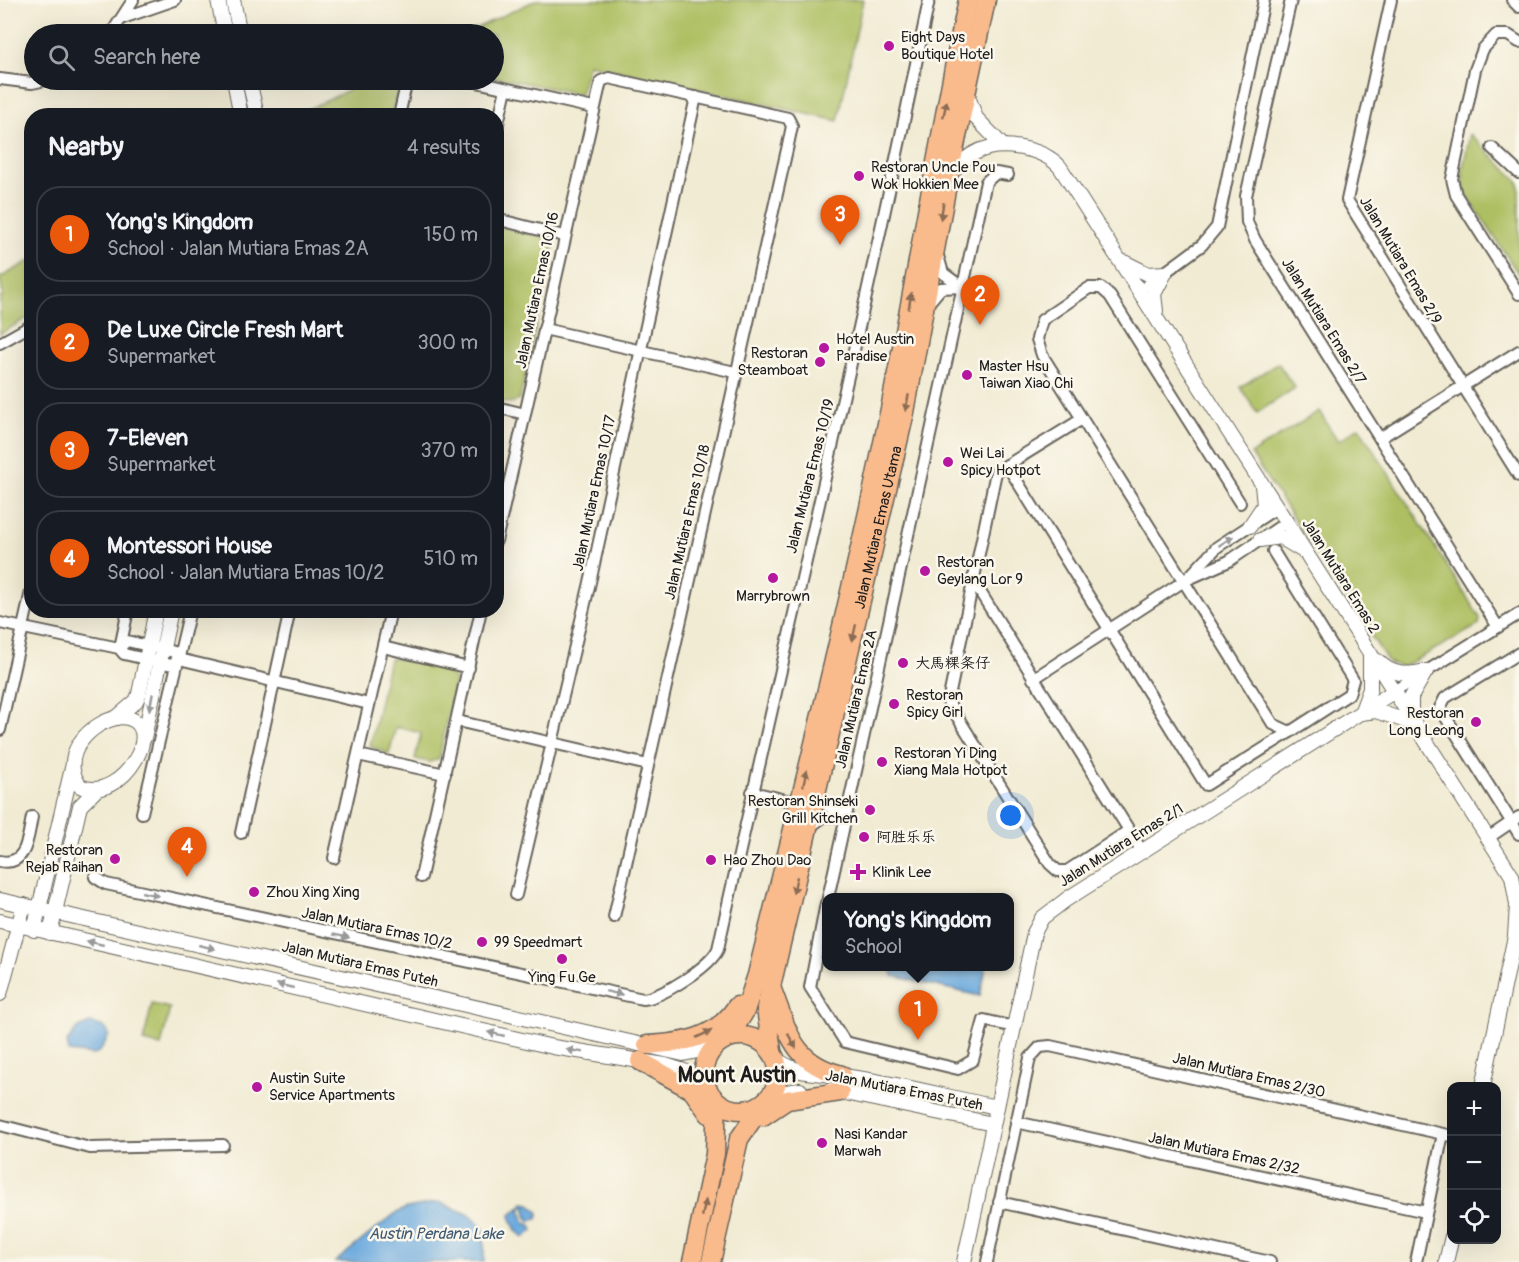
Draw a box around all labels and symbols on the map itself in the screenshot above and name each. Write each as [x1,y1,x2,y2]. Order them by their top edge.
place label: Eight Days Boutique Hotel [901,28,994,64]
marker: Eight Days Boutique Hotel [882,39,896,53]
one-way arrow [940,100,950,118]
place label: Restoran Uncle Pou Wok Hokkien Mee [871,158,996,194]
marker: Restoran Uncle Pou Wok Hokkien Mee [852,169,866,183]
street label: Jalan Mutiara Emas 2/9 [1355,193,1446,327]
pin: 3 [820,196,860,245]
one-way arrow [937,201,946,220]
street label: Jalan Mutiara Emas 10/16 [512,210,563,370]
street label: Jalan Mutiara Emas 2/7 [1277,255,1370,388]
pin: 2 [960,276,1000,325]
one-way arrow [906,291,915,310]
place label: Hotel Austin Paradise [836,330,914,366]
marker: Hotel Austin Paradise [817,341,831,355]
place label: Restoran Steamboat [738,344,809,380]
marker: Restoran Steamboat [813,355,827,369]
place label: Master Hsu Taiwan Xiao Chi [979,357,1073,393]
marker: Master Hsu Taiwan Xiao Chi [960,368,974,382]
one-way arrow [902,393,911,412]
street label: Jalan Mutiara Emas 10/19 [782,397,839,555]
street label: Jalan Mutiara Emas 10/17 [569,413,620,573]
street label: Jalan Mutiara Emas 10/18 [660,442,715,602]
street label: Jalan Mutiara Emas Utama [850,444,907,611]
place label: Wei Lai Spicy Hotpot [960,444,1042,480]
marker: Wei Lai Spicy Hotpot [941,455,955,469]
street label: Jalan Mutiara Emas 2 [1298,515,1384,637]
one-way arrow [1218,535,1234,547]
place label: Restoran Geylang Lor 9 [937,553,1023,589]
marker: Restoran Geylang Lor 9 [918,564,932,578]
marker: Marrybrown [766,571,780,585]
place label: Marrybrown [736,587,810,606]
one-way arrow [848,624,858,643]
street label: Jalan Mutiara Emas 2A [831,628,882,770]
place label: 大馬粿条仔 [915,654,991,673]
marker: 大馬粿条仔 [896,656,910,670]
place label: Restoran Spicy Girl [906,686,963,722]
one-way arrow [146,693,156,711]
marker: Restoran Spicy Girl [887,697,901,711]
place label: Restoran Long Leong [1389,704,1464,740]
marker: Restoran Long Leong [1469,715,1483,729]
place label: Restoran Yi Ding Xiang Mala Hotpot [894,744,1008,780]
marker: Restoran Yi Ding Xiang Mala Hotpot [875,755,889,769]
one-way arrow [801,769,810,788]
place label: Restoran Shinseki Grill Kitchen [748,792,858,828]
street label: Jalan Mutiara Emas 2/1 [1055,799,1187,891]
your location [996,801,1025,830]
marker: Restoran Shinseki Grill Kitchen [863,803,877,817]
pin: 4 [168,828,207,877]
place label: 阿胜乐乐 [876,828,936,847]
marker: 阿胜乐乐 [857,830,871,844]
place label: Restoran Rejab Raihan [25,841,103,877]
place label: Hao Zhou Dao [723,851,811,870]
marker: Restoran Rejab Raihan [108,852,122,866]
marker: Hao Zhou Dao [704,853,718,867]
marker: Klinik Lee [849,863,867,881]
place label: Klinik Lee [872,863,932,882]
one-way arrow [790,876,799,895]
place label: Zhou Xing Xing [266,883,360,902]
marker: Zhou Xing Xing [247,885,261,899]
one-way arrow [141,890,159,900]
street label: Jalan Mutiara Emas 10/2 [300,903,454,954]
one-way arrow [331,932,350,942]
place label: 99 Speedmart [494,933,583,952]
marker: 99 Speedmart [475,935,489,949]
street label: Jalan Mutiara Emas Puteh [280,937,440,992]
one-way arrow [85,938,104,948]
one-way arrow [197,942,216,952]
marker: Ying Fu Ge [555,952,569,966]
place label: Ying Fu Ge [527,968,596,987]
one-way arrow [276,981,294,991]
one-way arrow [605,988,623,998]
pin: 1 [898,990,938,1040]
one-way arrow [486,1029,505,1038]
one-way arrow [696,1030,713,1039]
one-way arrow [787,1033,798,1049]
one-way arrow [566,1046,585,1055]
street label: Jalan Mutiara Emas 2/30 [1171,1049,1327,1102]
district label: Mount Austin [678,1062,796,1089]
street label: Jalan Mutiara Emas Puteh [824,1066,984,1115]
place label: Austin Suite Service Apartments [269,1069,395,1105]
marker: Austin Suite Service Apartments [250,1080,264,1094]
place label: Nasi Kandar Marwah [834,1125,908,1161]
street label: Jalan Mutiara Emas 2/32 [1147,1128,1301,1179]
marker: Nasi Kandar Marwah [815,1136,829,1150]
one-way arrow [699,1199,709,1217]
water label: Austin Perdana Lake [369,1224,505,1244]

